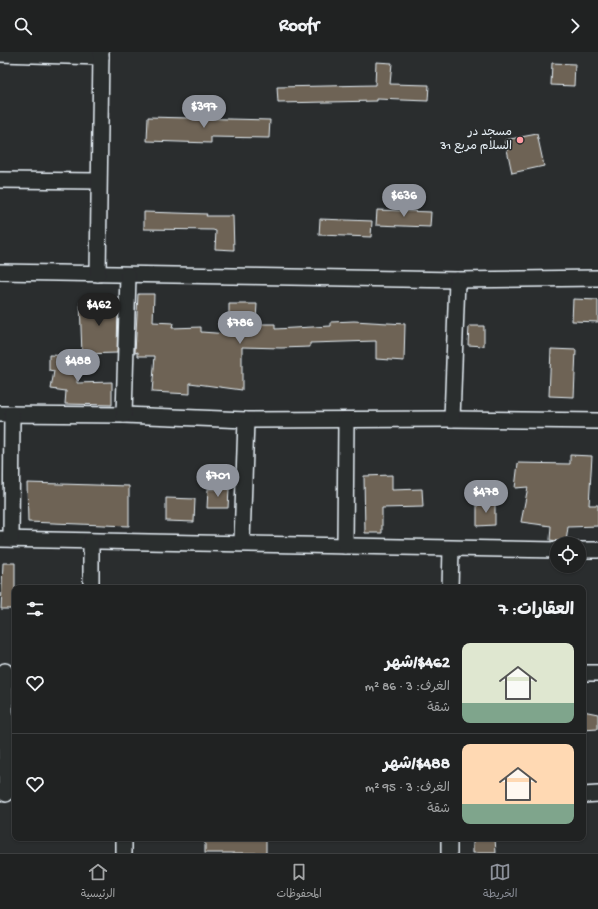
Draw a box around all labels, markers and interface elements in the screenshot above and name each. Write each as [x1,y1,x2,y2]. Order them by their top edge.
icon: search [12,15,34,37]
icon: forward [564,15,586,37]
text: Roofr [279,16,319,37]
pin: $397 [180,95,228,129]
text: $397 [191,100,217,115]
place label: مسجد در السلام مربع 31 [439,126,512,154]
marker: مسجد در السلام مربع 31 [515,135,525,145]
pin: $636 [380,184,428,218]
text: $636 [391,189,417,204]
pin: $462 [75,293,123,327]
text: $462 [87,298,111,313]
pin: $786 [216,311,264,345]
text: $786 [227,316,253,331]
pin: $488 [54,349,102,383]
text: $488 [65,354,91,369]
pin: $701 [194,464,242,498]
text: $701 [205,469,231,484]
pin: $478 [462,480,510,514]
text: $478 [473,485,499,500]
map controls [550,537,586,573]
button: locate [550,537,586,573]
icon: filters [24,598,46,620]
text: العقارات: 7 [499,601,574,621]
text: $462/شهر [385,654,450,674]
icon: home [494,659,542,707]
icon: heart [24,672,46,694]
text: الغرف: 3 · 86 m² [365,680,450,695]
text: شقة [427,701,450,716]
text: $488/شهر [383,755,450,775]
icon: home [494,760,542,808]
icon: heart [24,773,46,795]
text: الغرف: 3 · 95 m² [365,781,450,796]
text: شقة [427,802,450,817]
tab: الرئيسية [81,861,115,903]
tab: المحفوظات [276,861,322,903]
tab: الخريطة [483,861,517,903]

